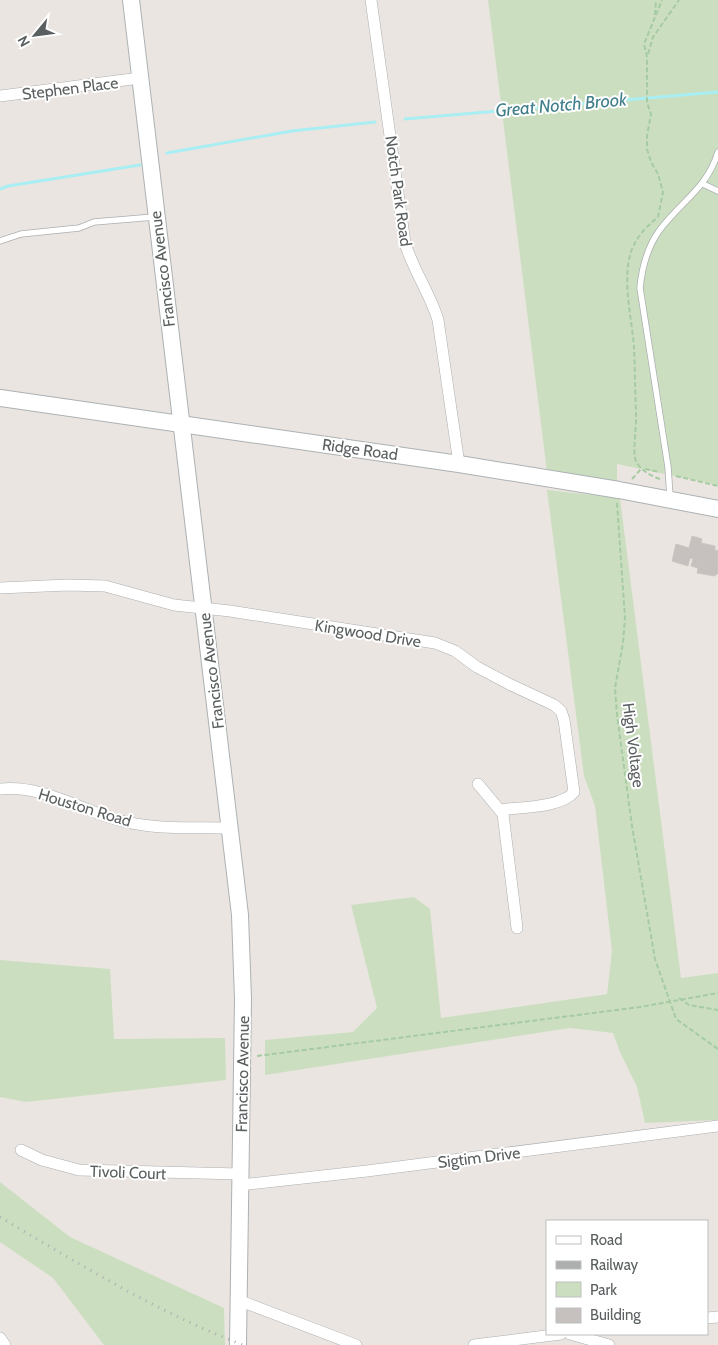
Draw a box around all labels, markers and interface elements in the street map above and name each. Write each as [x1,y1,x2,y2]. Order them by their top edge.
north arrow [10,10,60,60]
text: N [13,33,34,50]
street label: Stephen Place [21,73,119,104]
water label: Great Notch Brook [494,88,629,122]
street label: Notch Park Road [381,134,416,248]
street label: Francisco Avenue [146,210,179,328]
street label: Ridge Road [321,435,399,464]
street label: Francisco Avenue [195,612,228,730]
street label: Kingwood Drive [313,616,422,651]
street label: High Voltage [619,702,648,789]
street label: Houston Road [36,784,134,831]
street label: Francisco Avenue [232,1015,253,1133]
street label: Sigtim Drive [437,1143,521,1172]
street label: Tivoli Court [90,1162,167,1183]
legend [546,1220,708,1335]
text: Road [590,1231,623,1249]
text: Railway [590,1256,639,1274]
text: Park [590,1281,617,1299]
text: Building [590,1306,641,1324]

